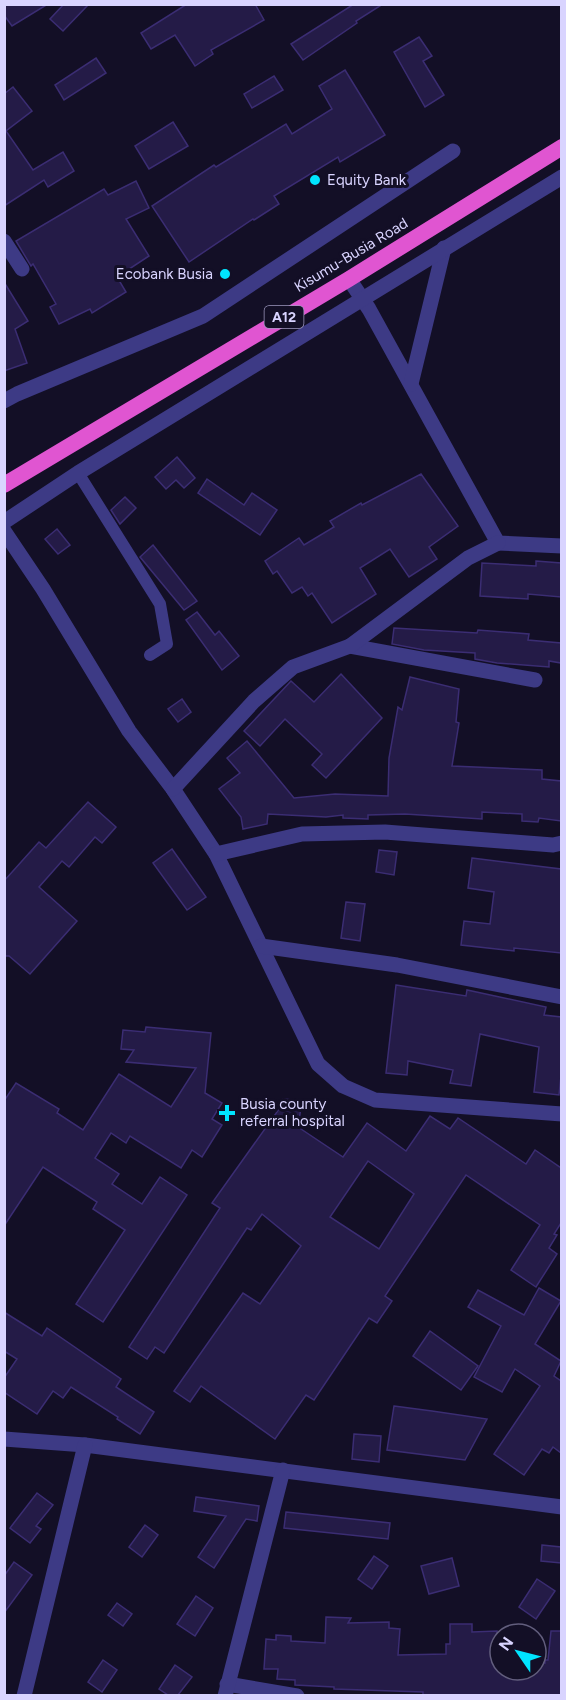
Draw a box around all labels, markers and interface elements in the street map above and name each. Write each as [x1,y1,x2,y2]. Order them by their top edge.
place label: Equity Bank [327,171,407,189]
marker: Equity Bank [308,173,322,187]
street label: Kisumu-Busia Road [291,214,411,296]
place label: Ecobank Busia [116,265,213,283]
marker: Ecobank Busia [218,267,232,281]
road number: A12 [264,306,304,328]
place label: Busia county referral hospital [240,1095,345,1130]
marker: Busia county referral hospital [218,1104,236,1122]
north arrow [488,1622,548,1682]
text: N [495,1633,517,1654]

